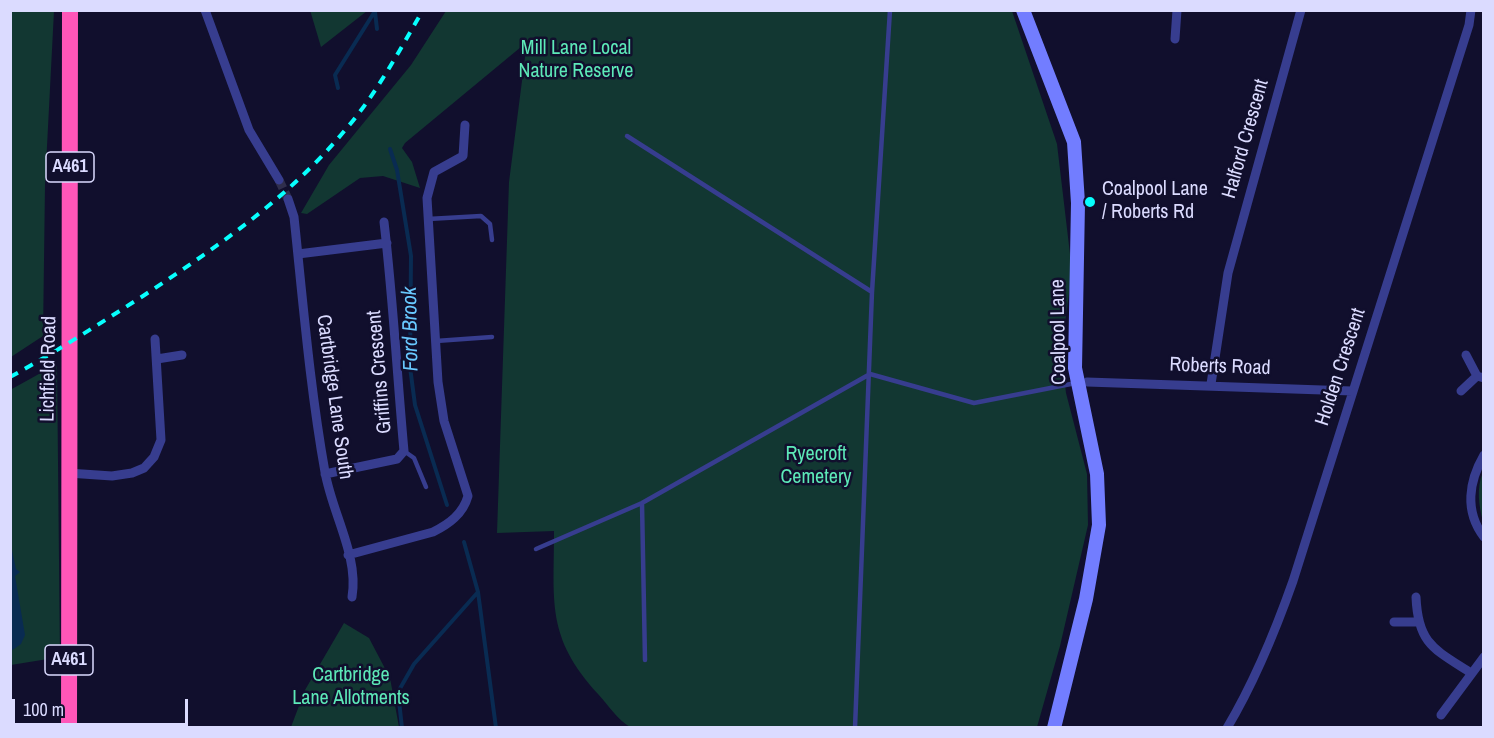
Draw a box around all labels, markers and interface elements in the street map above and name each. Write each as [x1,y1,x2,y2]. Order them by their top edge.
park label: Mill Lane Local Nature Reserve [519,37,633,84]
street label: Halford Crescent [1218,77,1274,201]
road number: A461 [46,152,94,182]
place label: Coalpool Lane / Roberts Rd [1102,178,1208,225]
marker: Coalpool Lane / Roberts Rd [1083,195,1097,209]
street label: Coalpool Lane [1046,279,1072,385]
water label: Ford Brook [398,287,424,371]
street label: Holden Crescent [1311,305,1371,429]
street label: Griffins Crescent [363,309,397,435]
street label: Cartbridge Lane South [311,313,357,481]
street label: Lichfield Road [36,316,62,422]
street label: Roberts Road [1169,353,1271,381]
park label: Ryecroft Cemetery [780,443,852,490]
road number: A461 [45,645,93,675]
park label: Cartbridge Lane Allotments [292,664,410,711]
scale bar [15,687,190,725]
text: 100 m [23,697,64,722]

